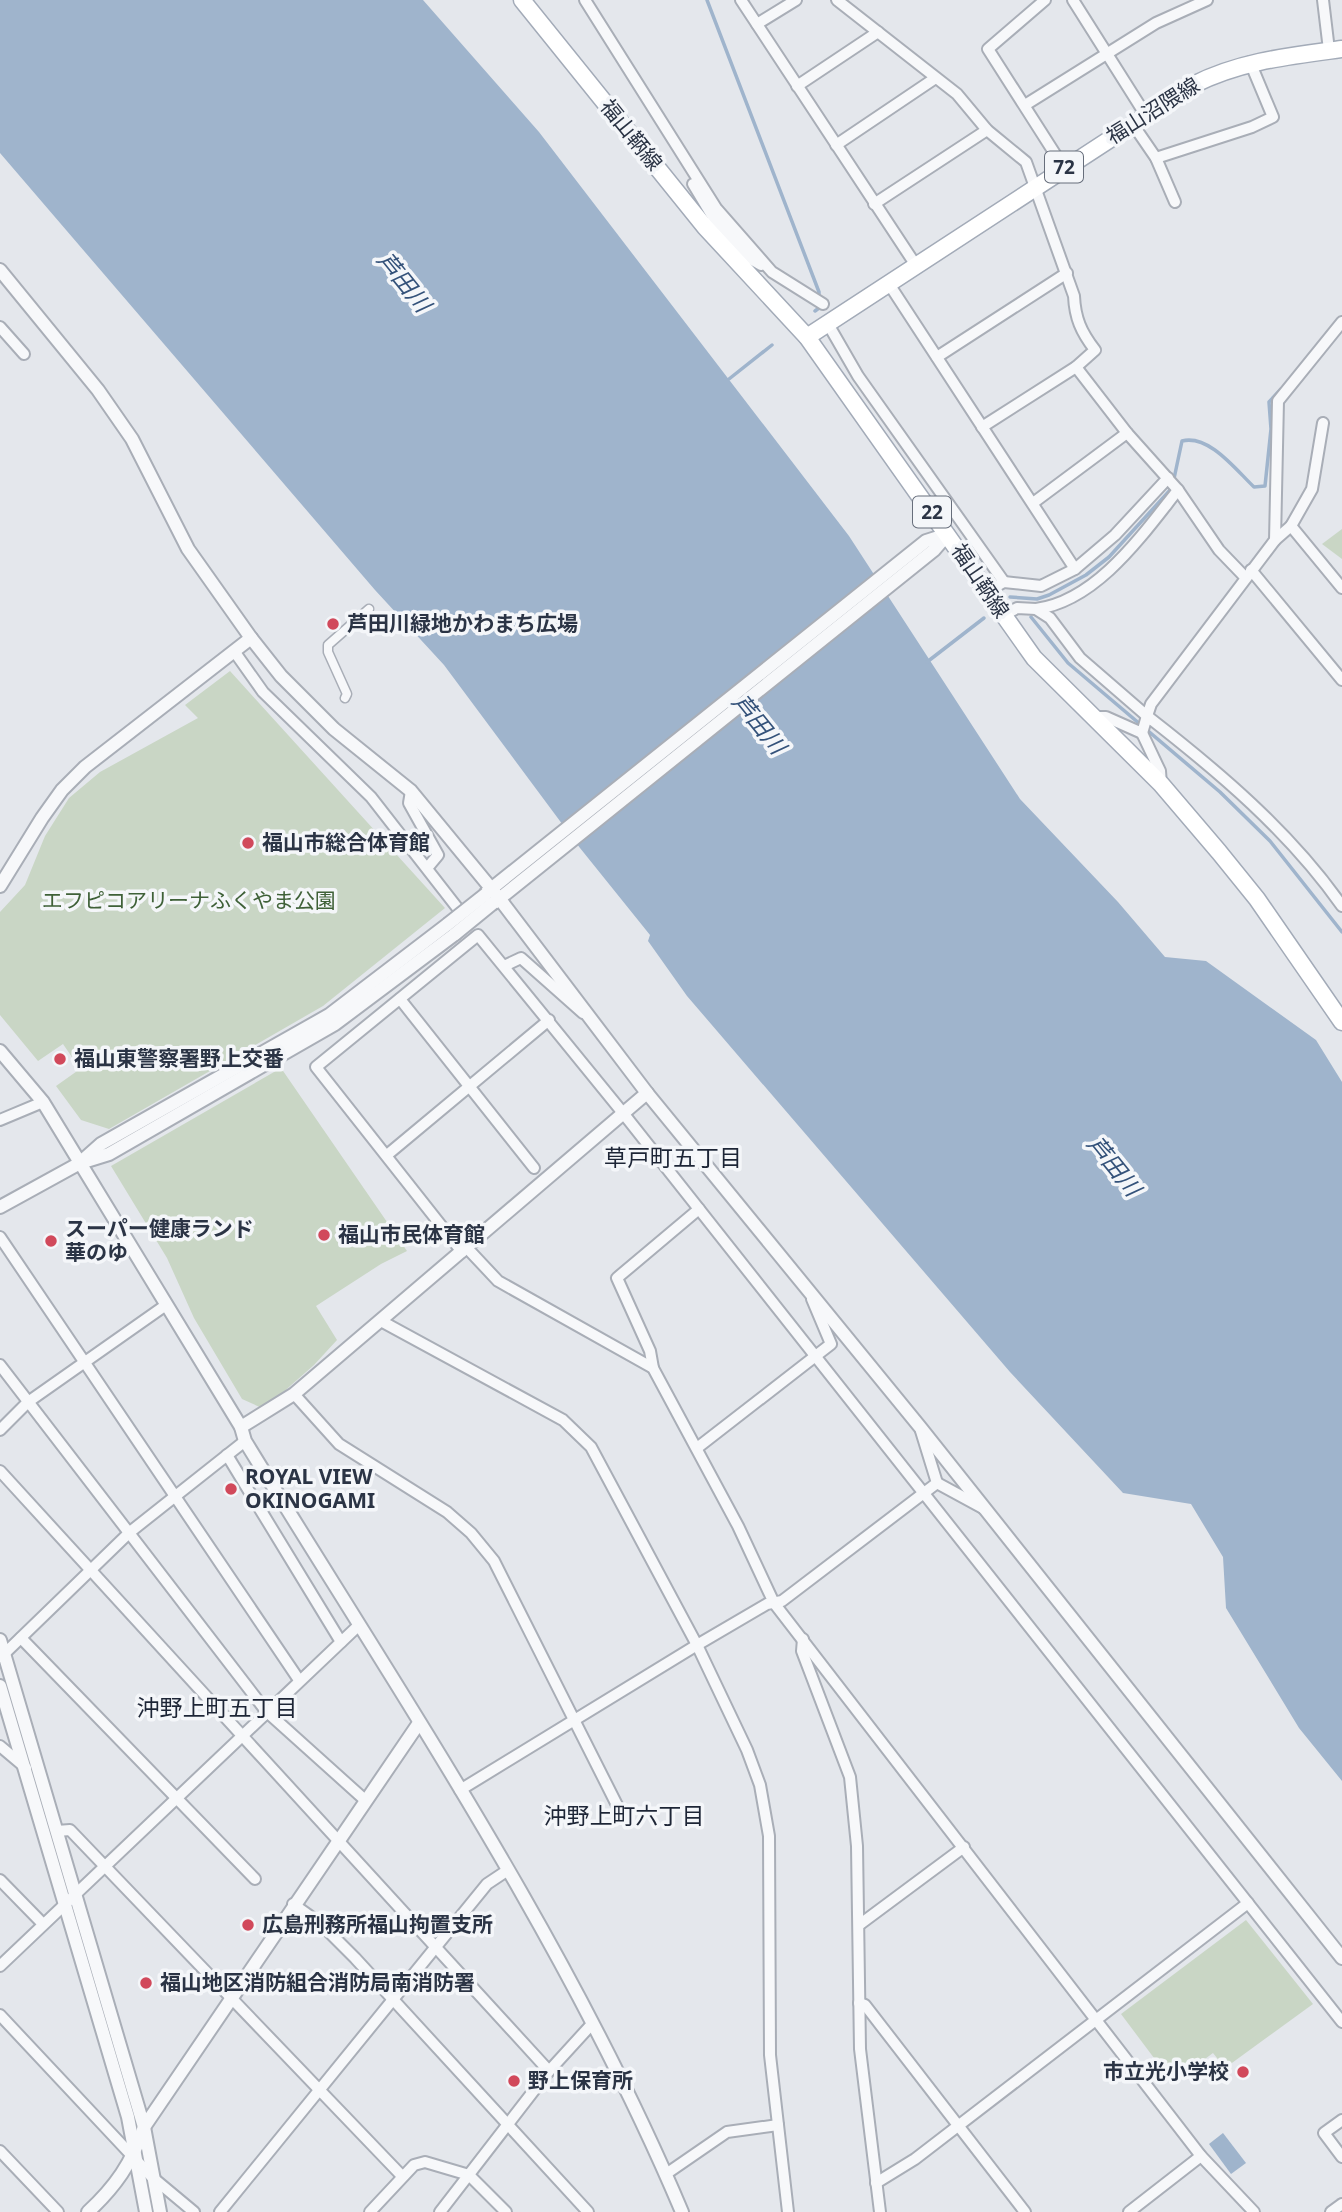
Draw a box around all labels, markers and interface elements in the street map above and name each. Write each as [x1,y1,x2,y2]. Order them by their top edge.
street label: 福山沼隈線 [1101,70,1204,150]
street label: 福山鞆線 [594,93,669,176]
road number: 72 [1045,152,1083,182]
water label: 芦田川 [371,244,441,321]
road number: 22 [913,496,951,527]
street label: 福山鞆線 [946,538,1016,623]
place label: 芦田川緑地かわまち広場 [347,609,578,637]
marker: 芦田川緑地かわまち広場 [325,616,341,632]
water label: 芦田川 [726,686,796,763]
place label: 福山市総合体育館 [262,828,430,856]
marker: 福山市総合体育館 [240,835,256,851]
park label: エフピコアリーナふくやま公園 [42,886,336,914]
place label: 福山東警察署野上交番 [74,1044,284,1072]
marker: 福山東警察署野上交番 [52,1051,68,1067]
water label: 芦田川 [1081,1128,1151,1205]
district label: 草戸町五丁目 [604,1141,742,1173]
place label: スーパー健康ランド 華のゆ [65,1214,254,1266]
place label: 福山市民体育館 [338,1220,485,1248]
marker: 福山市民体育館 [316,1227,332,1243]
marker: スーパー健康ランド 華のゆ [43,1233,59,1249]
place label: ROYAL VIEW OKINOGAMI [245,1462,375,1514]
marker: ROYAL VIEW OKINOGAMI [223,1481,239,1497]
district label: 沖野上町五丁目 [137,1691,298,1723]
district label: 沖野上町六丁目 [544,1799,705,1831]
place label: 広島刑務所福山拘置支所 [262,1910,493,1938]
marker: 広島刑務所福山拘置支所 [240,1917,256,1933]
place label: 福山地区消防組合消防局南消防署 [160,1968,475,1996]
marker: 福山地区消防組合消防局南消防署 [138,1975,154,1991]
place label: 市立光小学校 [1103,2057,1229,2085]
marker: 市立光小学校 [1235,2064,1251,2080]
place label: 野上保育所 [528,2066,633,2094]
marker: 野上保育所 [506,2073,522,2089]

